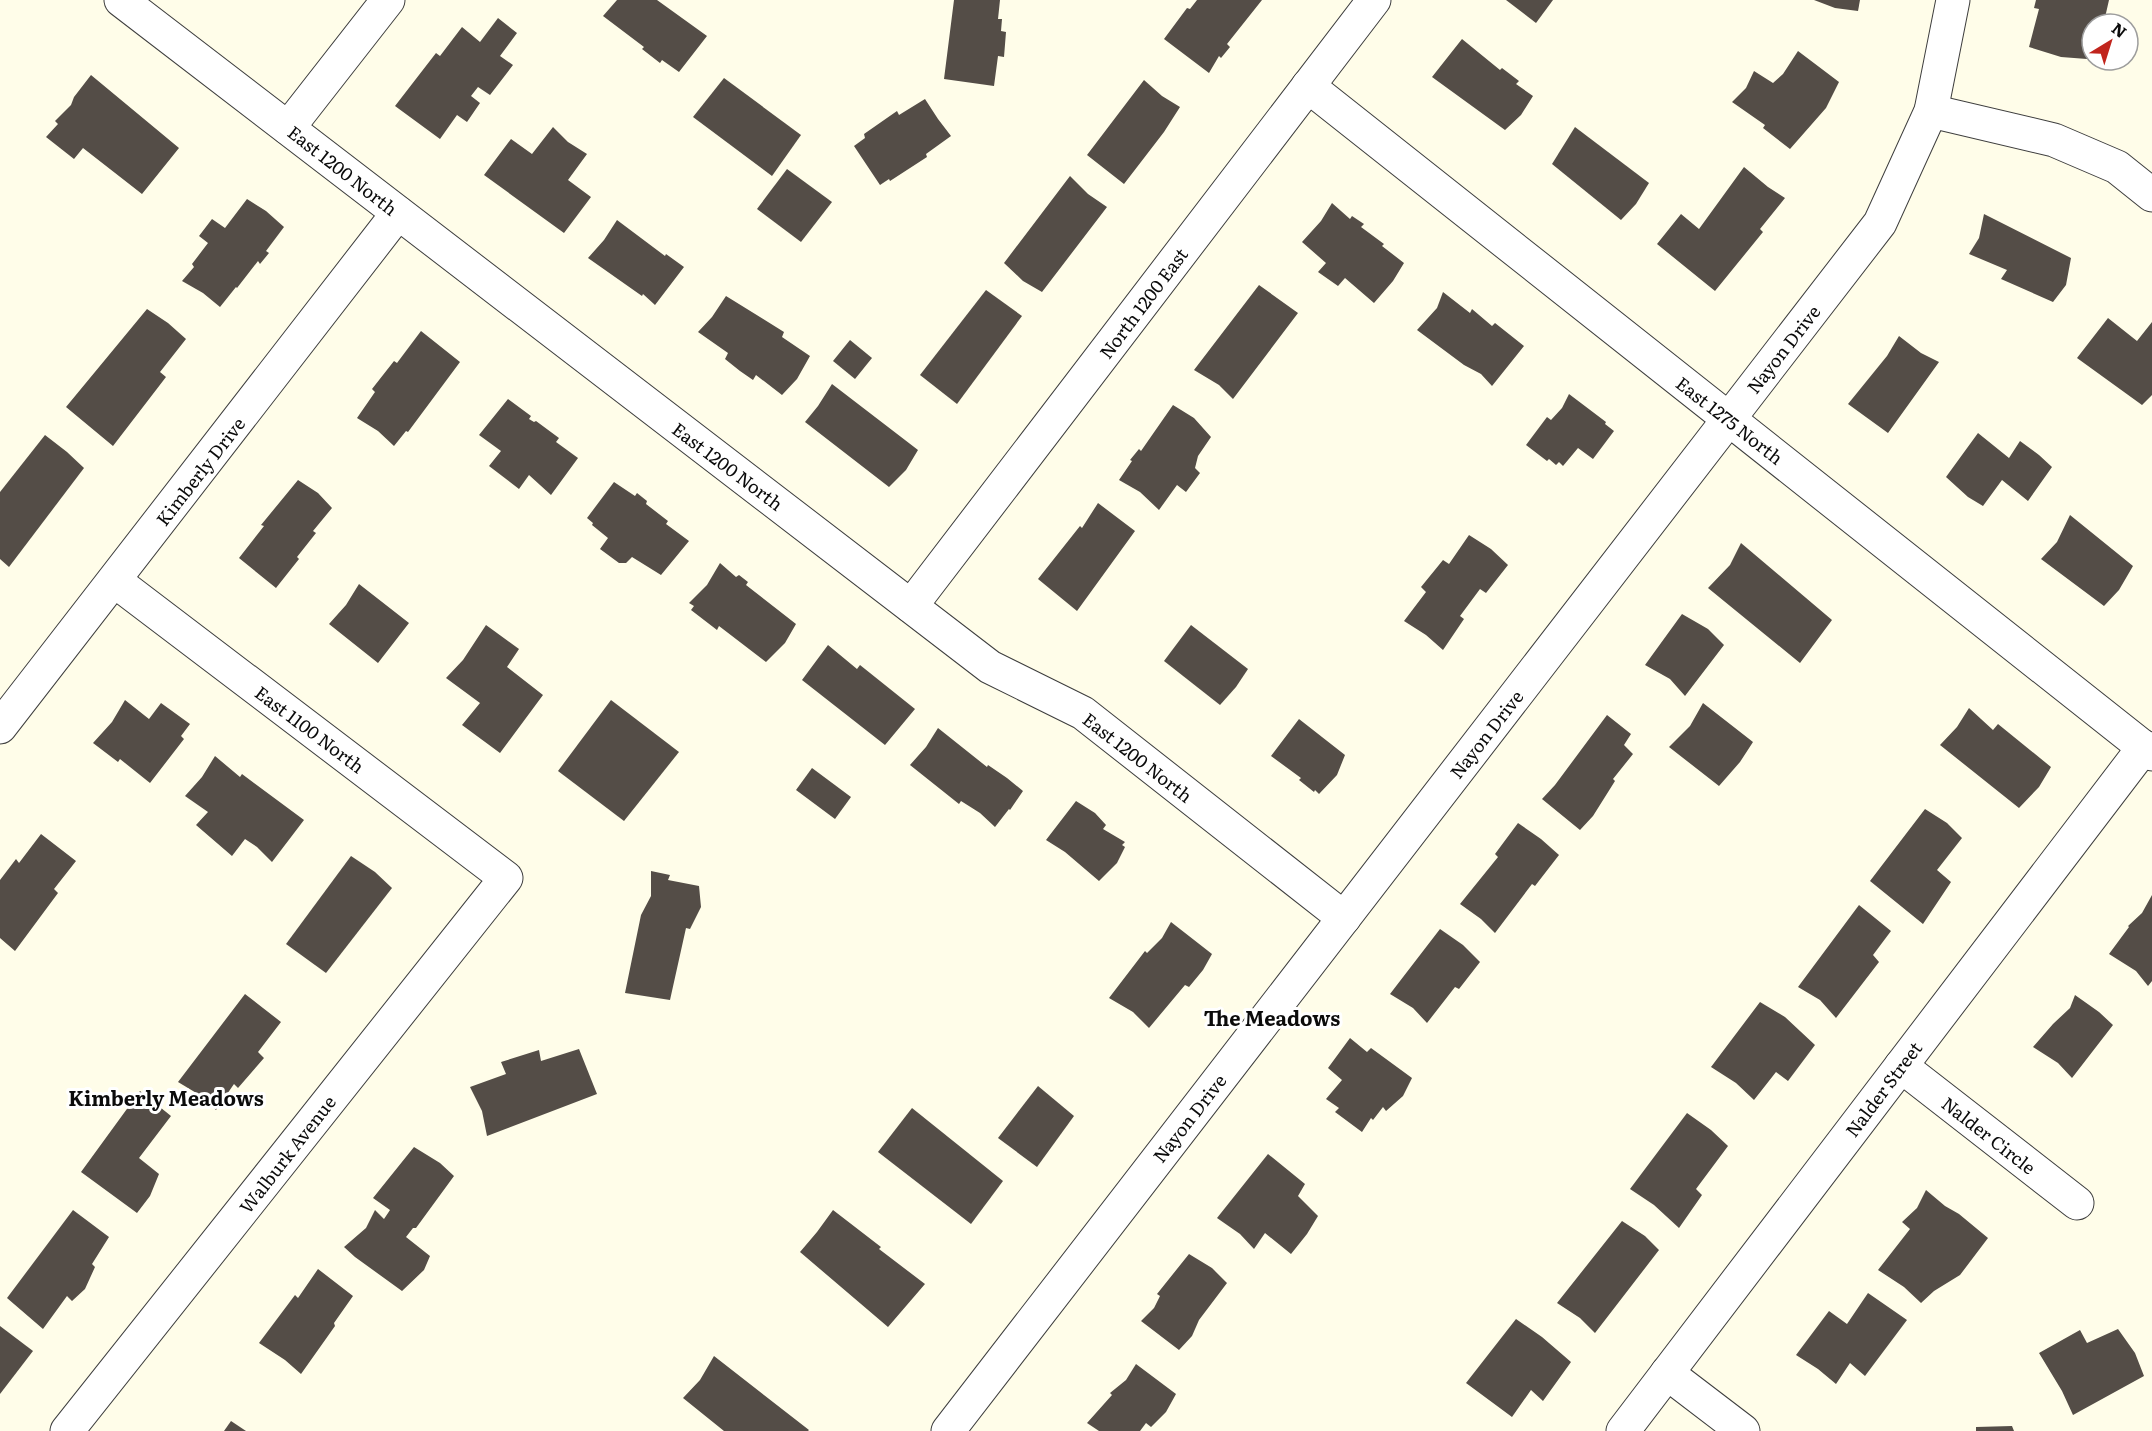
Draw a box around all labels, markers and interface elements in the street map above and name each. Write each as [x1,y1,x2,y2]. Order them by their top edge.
north arrow [2080,12,2140,72]
text: N [2107,16,2133,43]
street label: East 1200 North [282,118,404,222]
street label: North 1200 East [1092,241,1194,364]
street label: Nayon Drive [1740,299,1826,399]
street label: East 1275 North [1671,369,1789,471]
street label: Kimberly Drive [149,411,251,531]
street label: East 1200 North [667,415,789,517]
street label: East 1100 North [250,679,371,779]
street label: Nayon Drive [1443,684,1529,784]
street label: East 1200 North [1077,705,1199,809]
district label: The Meadows [1204,1002,1340,1032]
street label: Nalder Street [1838,1035,1928,1142]
street label: Nayon Drive [1146,1068,1232,1168]
district label: Kimberly Meadows [68,1082,264,1112]
street label: Walburk Avenue [232,1089,342,1219]
street label: Nalder Circle [1936,1090,2042,1180]

